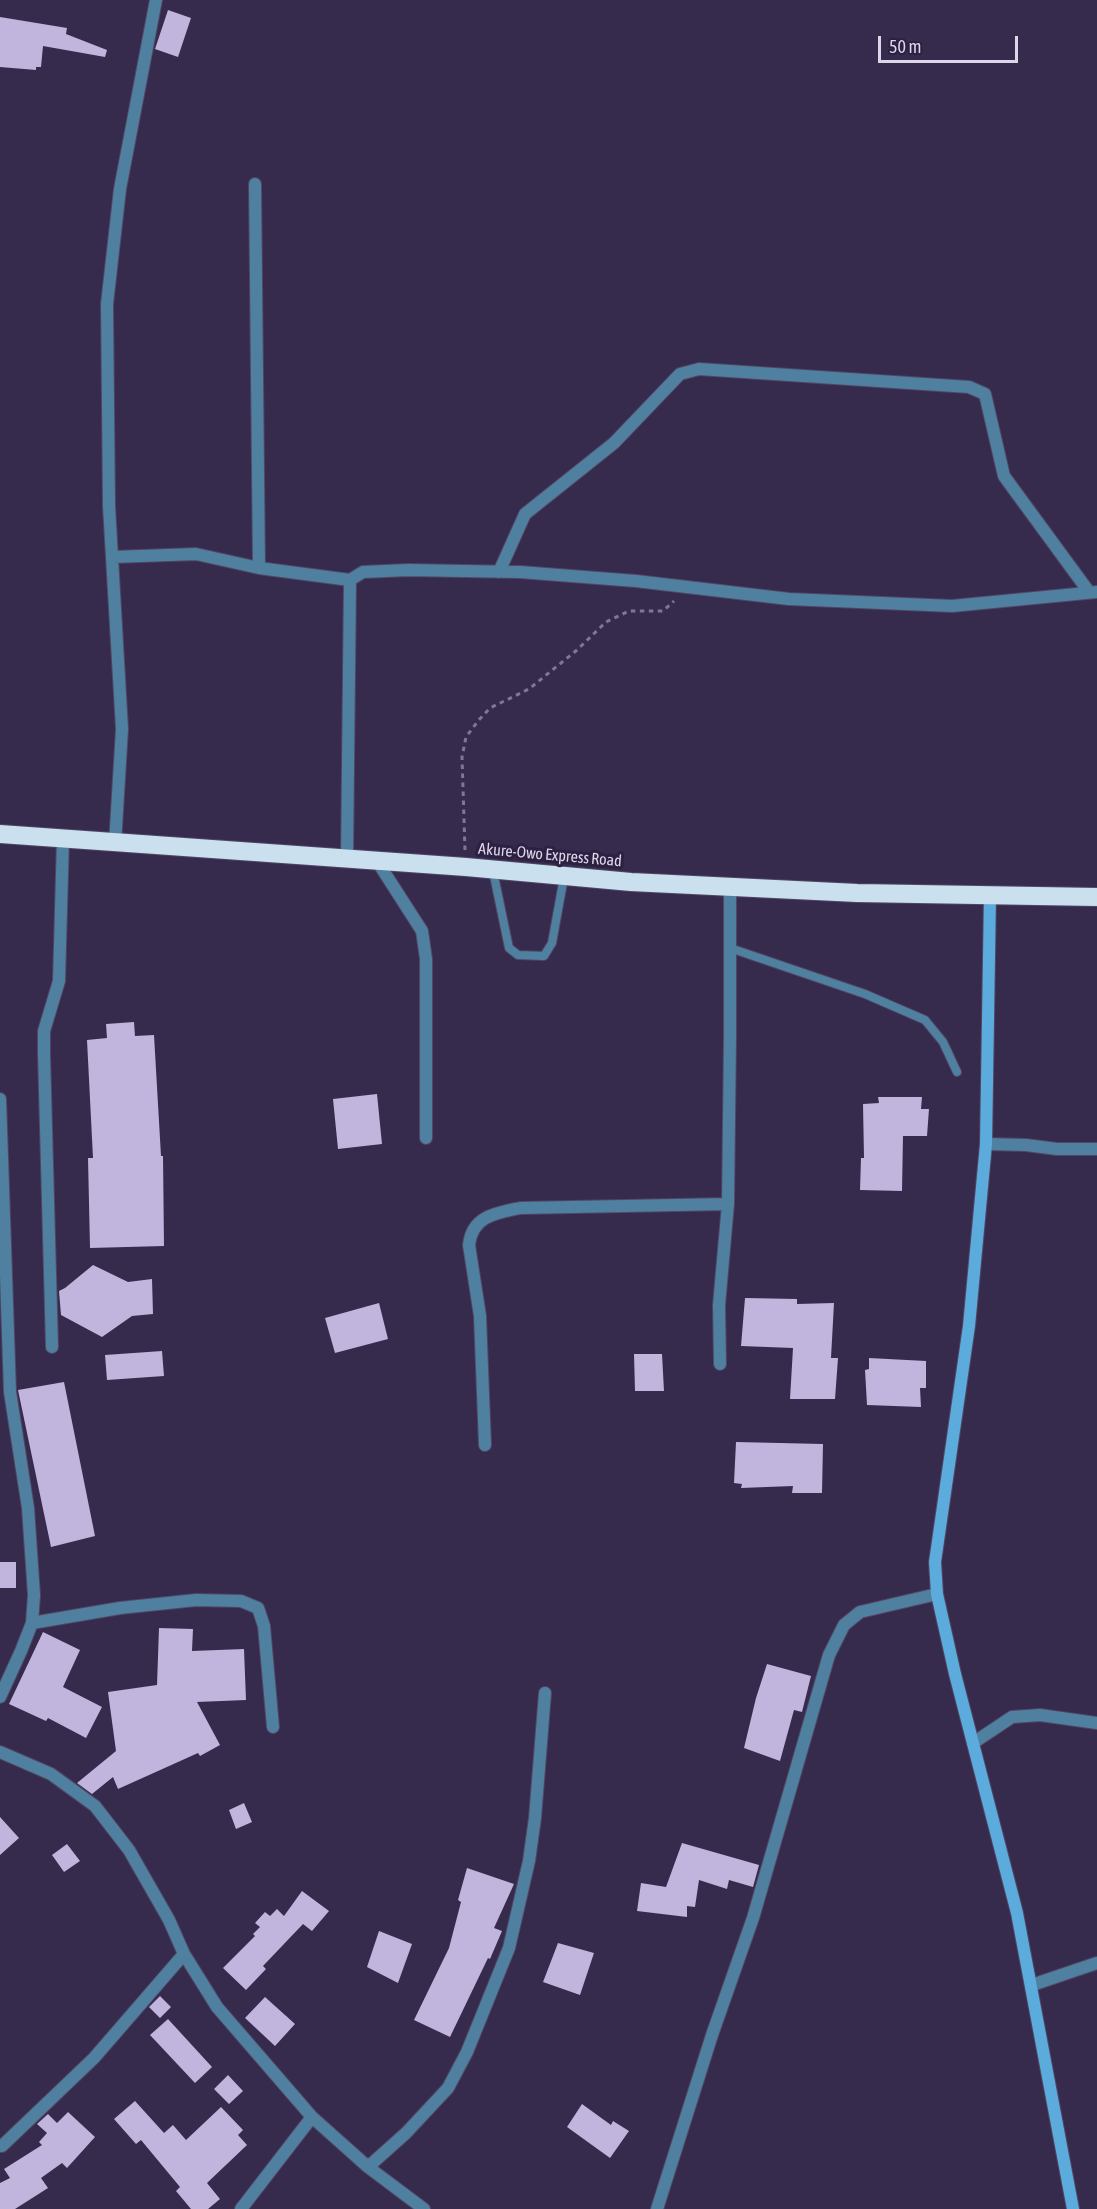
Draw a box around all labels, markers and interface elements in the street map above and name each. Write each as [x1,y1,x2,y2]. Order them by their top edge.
scale bar [881,24,1020,62]
text: 50 m [889,36,921,57]
street label: Akure-Owo Express Road [477,839,623,871]

